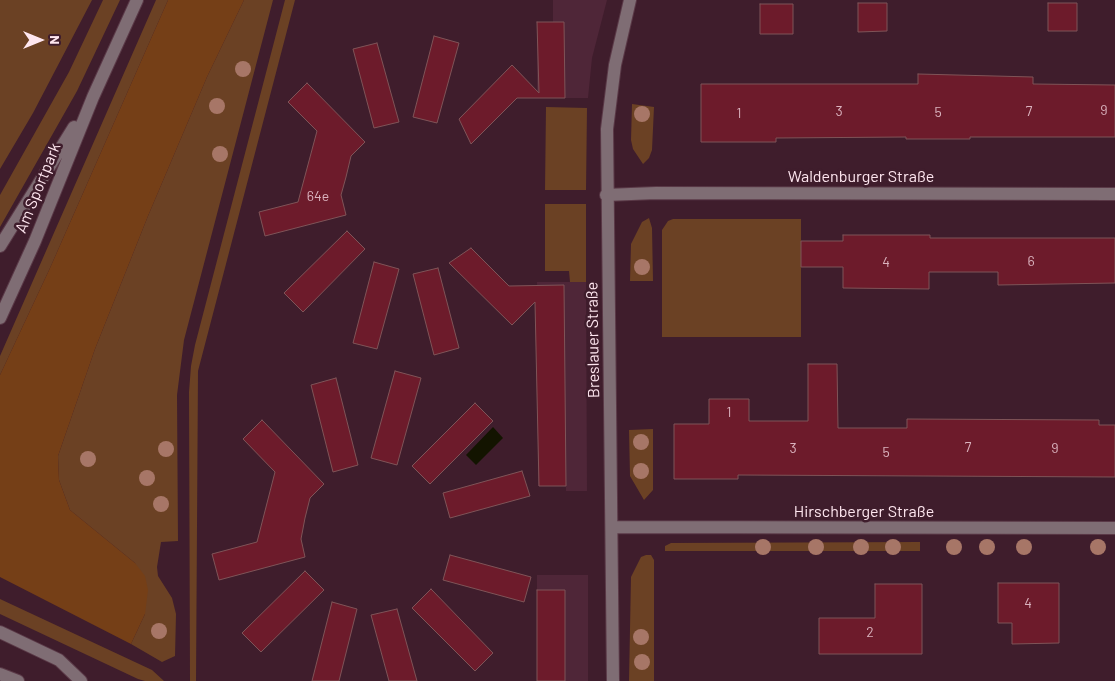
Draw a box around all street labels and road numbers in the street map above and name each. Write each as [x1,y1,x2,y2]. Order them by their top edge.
street label: Am Sportpark [11,140,65,236]
street label: Waldenburger Straße [788,167,934,187]
street label: Breslauer Straße [582,282,604,398]
street label: Hirschberger Straße [794,502,934,522]

